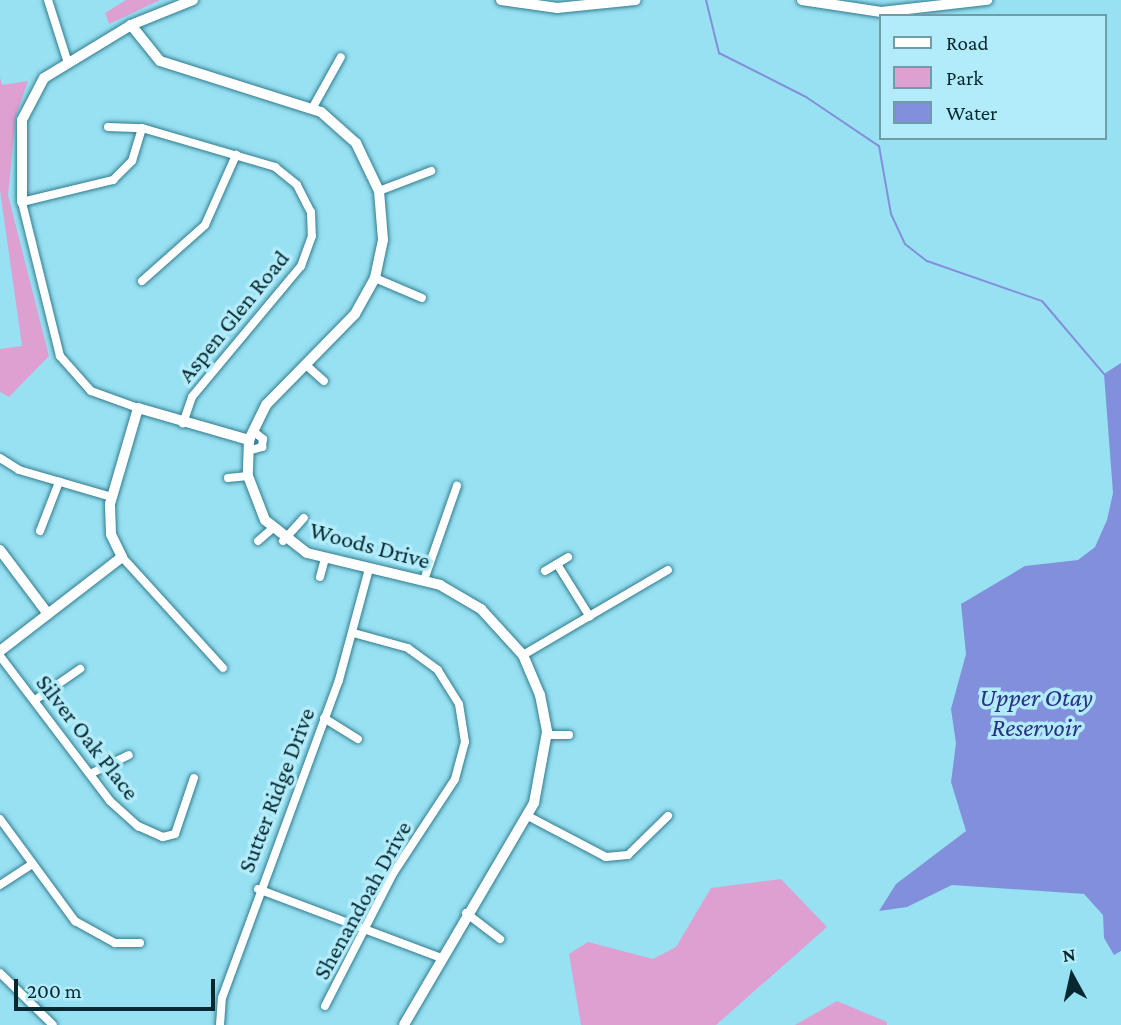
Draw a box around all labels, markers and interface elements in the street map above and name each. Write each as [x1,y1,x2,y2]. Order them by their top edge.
legend [880,14,1107,140]
text: Road [946,31,989,55]
text: Park [946,66,983,90]
text: Water [946,101,998,125]
street label: Aspen Glen Road [171,244,295,388]
street label: Woods Drive [307,515,433,575]
street label: Silver Oak Place [30,669,146,805]
water label: Upper Otay Reservoir [979,682,1093,744]
street label: Sutter Ridge Drive [231,704,321,876]
street label: Shenandoah Drive [307,816,417,984]
north arrow [1037,941,1107,1011]
text: N [1061,943,1077,966]
scale bar [18,965,219,1009]
text: 200 m [27,979,82,1003]

